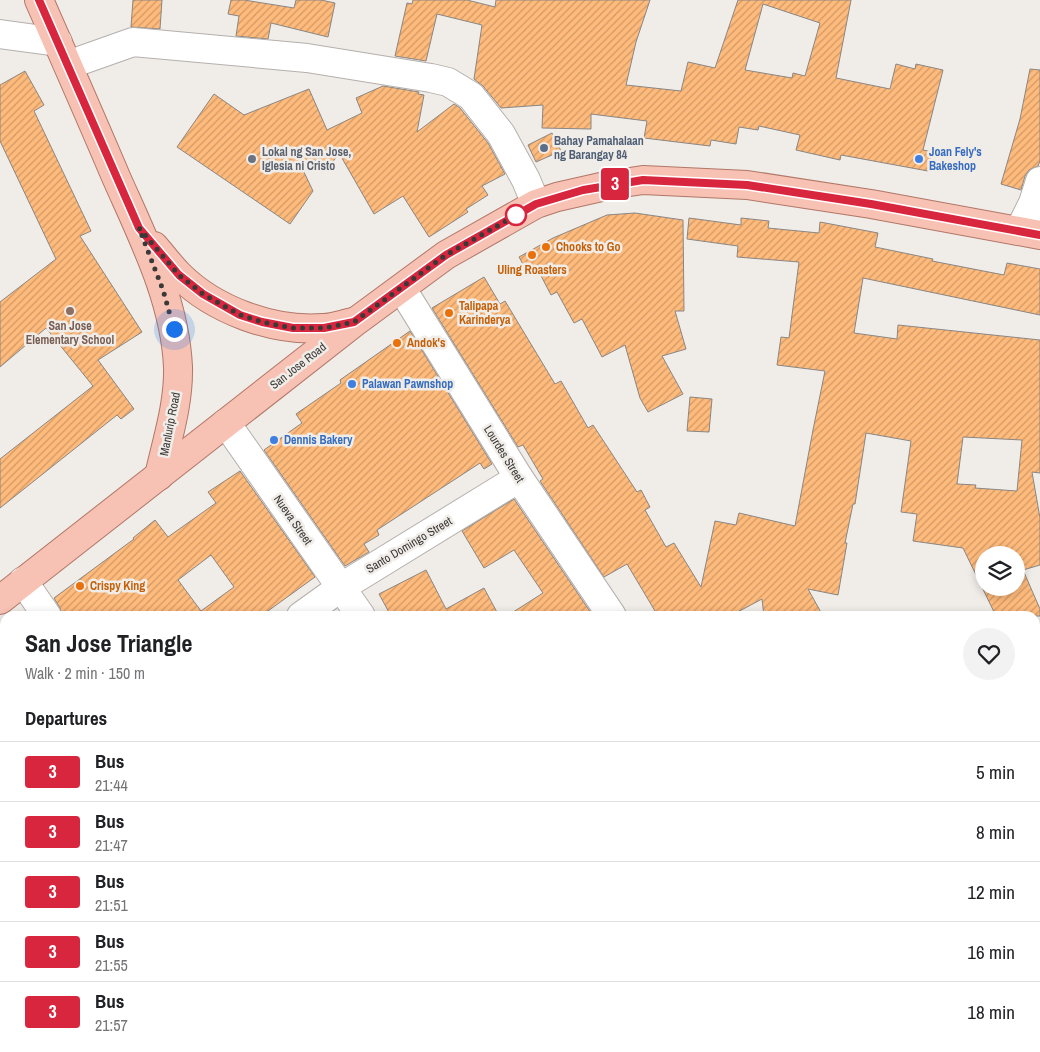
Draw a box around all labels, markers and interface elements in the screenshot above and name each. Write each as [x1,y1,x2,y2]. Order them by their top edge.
place label: Bahay Pamahalaan ng Barangay 84 [554,133,644,163]
marker: Bahay Pamahalaan ng Barangay 84 [538,142,550,154]
place label: Lokal ng San Jose, Iglesia ni Cristo [262,144,351,174]
place label: Joan Fely's Bakeshop [929,144,982,174]
marker: Lokal ng San Jose, Iglesia ni Cristo [246,153,258,165]
marker: Joan Fely's Bakeshop [913,153,925,165]
line badge: 3 [599,168,631,200]
text: 3 [611,171,619,196]
unlabelled marker [505,204,527,226]
place label: Chooks to Go [556,239,621,255]
marker: Chooks to Go [540,241,552,253]
marker: Uling Roasters [526,249,538,261]
place label: Uling Roasters [497,262,567,278]
place label: Talipapa Karinderya [459,298,511,328]
marker: San Jose Elementary School [64,305,76,317]
marker: Talipapa Karinderya [443,307,455,319]
your location [162,317,187,342]
place label: San Jose Elementary School [26,318,115,348]
place label: Andok's [407,335,446,351]
marker: Andok's [391,337,403,349]
street label: San Jose Road [267,339,329,393]
place label: Palawan Pawnshop [362,376,453,392]
marker: Palawan Pawnshop [346,378,358,390]
street label: Manlurip Road [156,391,184,457]
street label: Lourdes Street [480,422,528,486]
place label: Dennis Bakery [284,432,353,448]
marker: Dennis Bakery [268,434,280,446]
street label: Nueva Street [270,492,316,548]
street label: Santo Domingo Street [363,513,455,577]
map controls [975,546,1025,596]
button: layers [975,546,1025,596]
place label: Crispy King [90,578,145,594]
marker: Crispy King [74,580,86,592]
text: San Jose Triangle [25,627,192,659]
button: heart [963,628,1015,680]
text: Walk · 2 min · 150 m [25,662,145,684]
text: Departures [25,705,107,731]
text: Bus [95,748,124,774]
text: 3 [48,759,57,784]
text: 5 min [976,759,1015,785]
text: 21:44 [95,774,128,796]
text: Bus [95,808,124,834]
text: 3 [48,819,57,844]
text: 8 min [976,819,1015,845]
text: 21:47 [95,834,128,856]
text: Bus [95,868,124,894]
text: 3 [48,879,57,904]
text: 12 min [967,879,1015,905]
text: 21:51 [95,894,128,916]
text: Bus [95,928,124,954]
text: 3 [48,939,57,964]
text: 16 min [967,939,1015,965]
text: 21:55 [95,954,128,976]
text: Bus [95,988,124,1014]
text: 3 [48,999,57,1024]
text: 18 min [967,999,1015,1025]
text: 21:57 [95,1014,128,1036]

